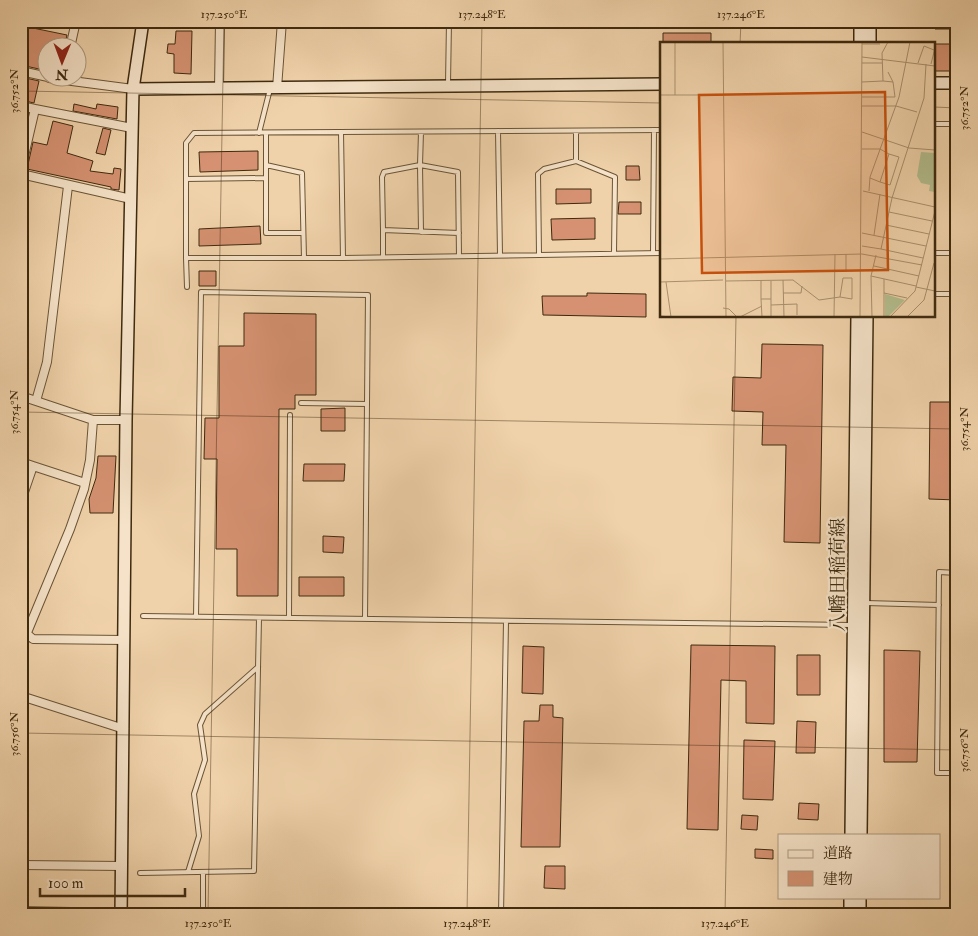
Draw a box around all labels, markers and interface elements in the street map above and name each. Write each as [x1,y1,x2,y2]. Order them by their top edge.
text: 137.250°E [201,7,248,22]
text: 137.248°E [458,7,506,22]
text: 137.246°E [717,7,765,22]
north arrow [38,38,88,88]
inset map [660,42,936,318]
text: N [55,66,69,83]
text: 36.752°N [7,69,22,113]
text: 36.752°N [957,86,972,130]
text: 36.754°N [7,390,22,434]
text: 36.754°N [957,407,972,451]
street label: 八幡田稲荷線 [826,518,850,632]
text: 36.756°N [7,712,22,756]
text: 36.756°N [957,728,972,772]
legend [778,834,940,898]
text: 道路 [823,844,853,863]
scale bar [40,866,185,898]
text: 建物 [823,870,853,889]
text: 100 m [48,874,84,893]
text: 137.250°E [185,916,232,931]
text: 137.248°E [443,916,491,931]
text: 137.246°E [701,916,749,931]

